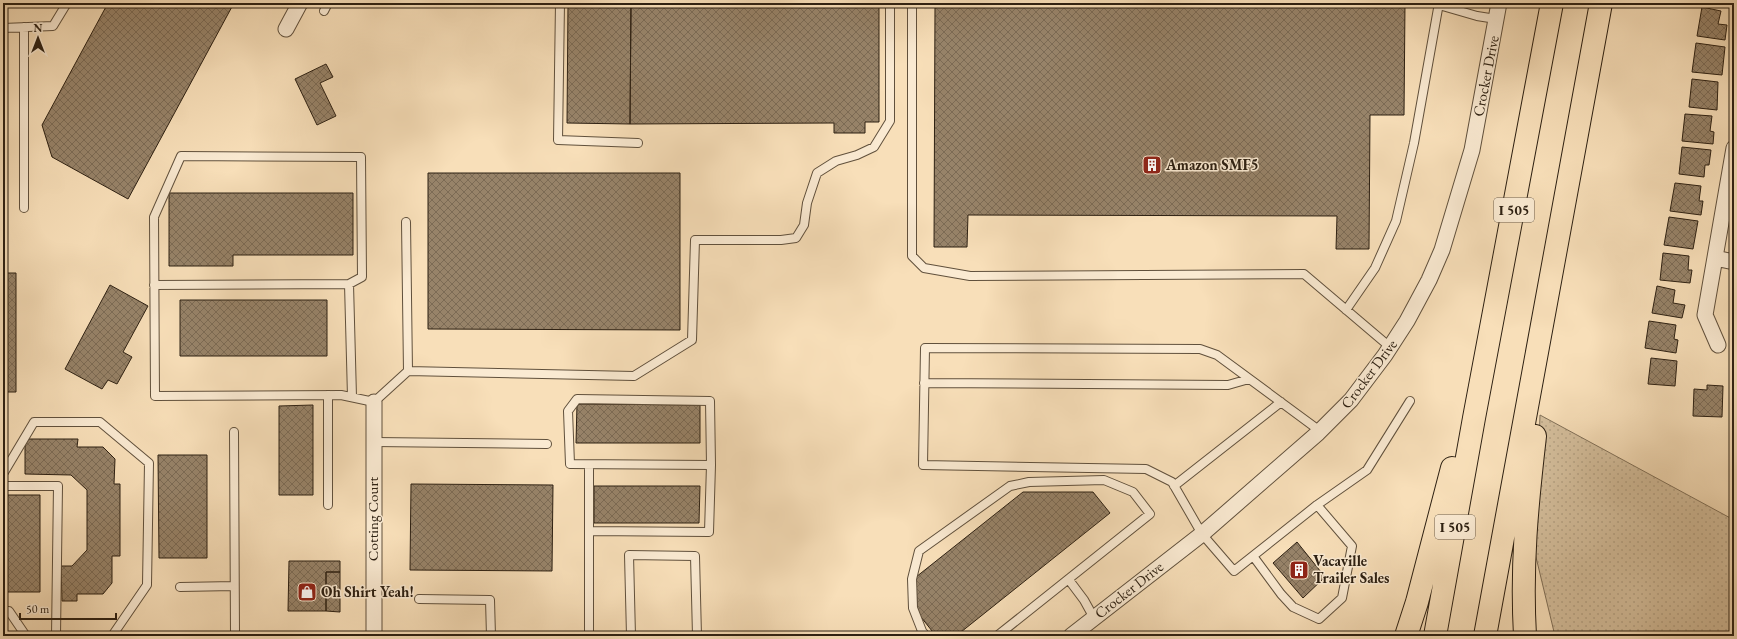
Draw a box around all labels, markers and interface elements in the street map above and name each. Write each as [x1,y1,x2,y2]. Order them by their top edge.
north arrow [18,18,58,58]
text: N [34,21,43,35]
street label: Crocker Drive [1468,34,1503,118]
building icon: Amazon SMF5 [1141,154,1163,176]
place label: Amazon SMF5 [1165,155,1259,174]
road number: I 505 [1494,198,1534,222]
street label: Crocker Drive [1336,335,1401,412]
street label: Cotting Court [363,477,382,561]
road number: I 505 [1435,515,1475,539]
place label: Vacaville Trailer Sales [1313,551,1389,587]
street label: Crocker Drive [1090,557,1167,622]
building icon: Vacaville Trailer Sales [1288,559,1310,581]
shop icon: Oh Shirt Yeah! [296,581,318,603]
place label: Oh Shirt Yeah! [321,582,414,601]
scale bar [20,595,116,621]
text: 50 m [26,601,50,617]

